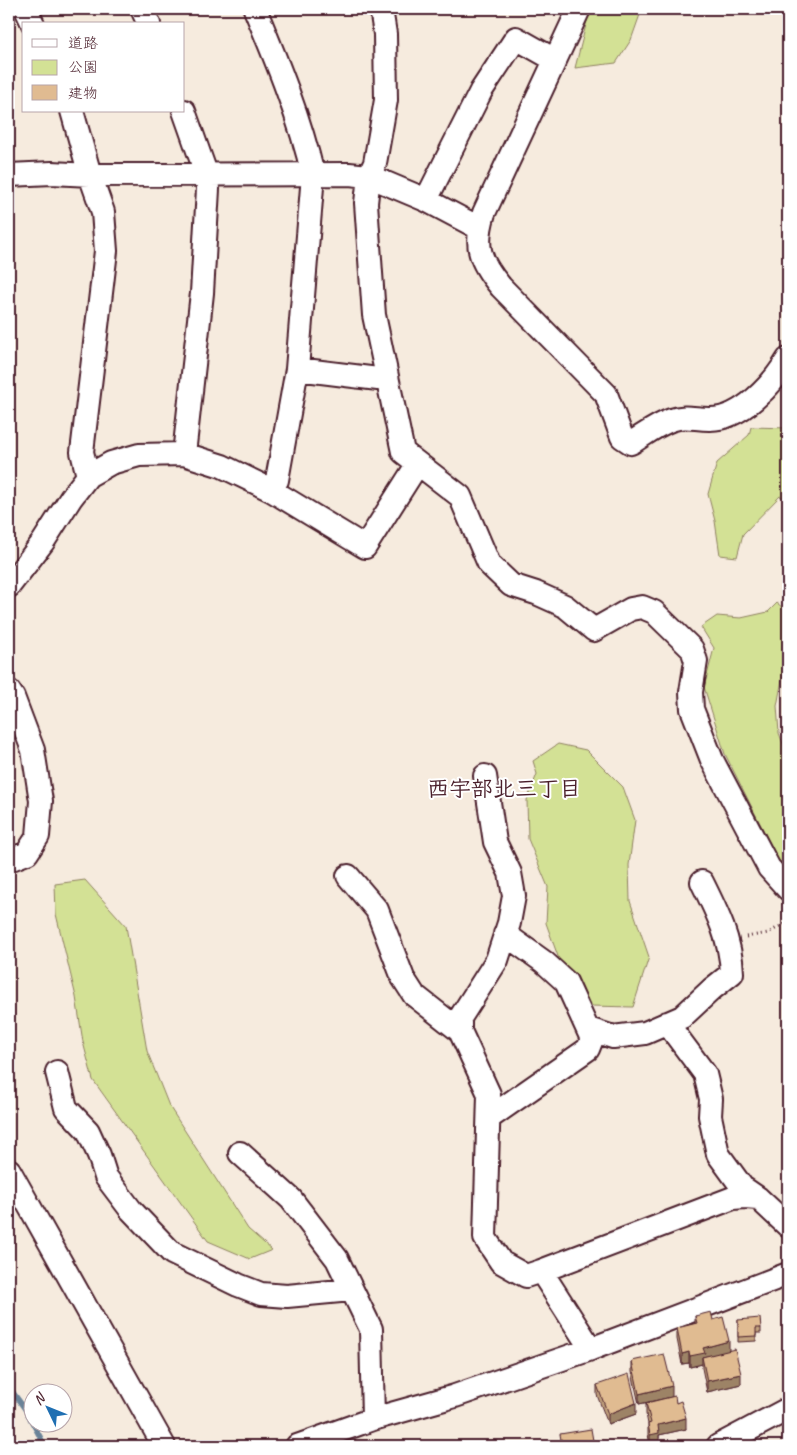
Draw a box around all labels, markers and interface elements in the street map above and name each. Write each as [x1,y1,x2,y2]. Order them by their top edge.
legend [22,22,185,112]
text: 道路 [68,34,98,53]
text: 公園 [68,58,98,77]
text: 建物 [68,84,98,103]
district label: 西宇部北三丁目 [427,775,581,803]
north arrow [22,1382,72,1432]
text: N [30,1389,50,1408]

